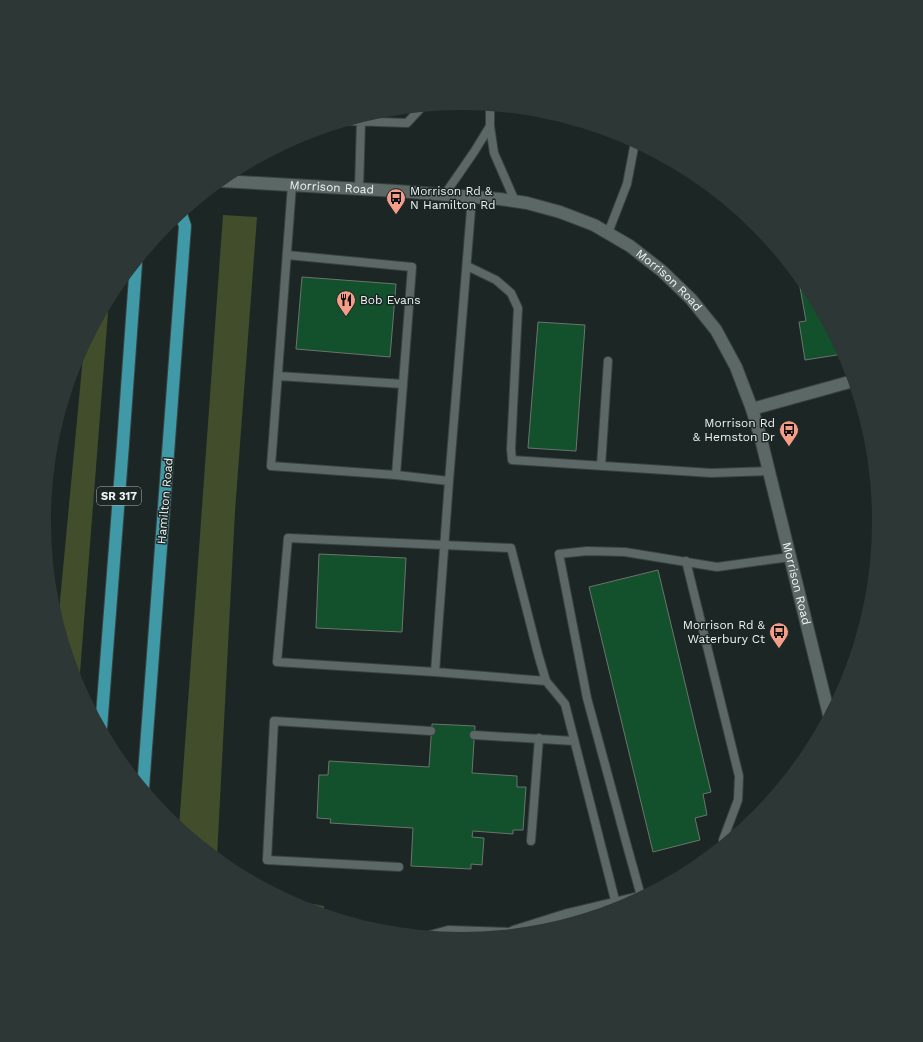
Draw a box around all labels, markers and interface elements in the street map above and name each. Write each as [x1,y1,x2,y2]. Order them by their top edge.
street label: Morrison Road [289,178,375,197]
place label: Morrison Rd & N Hamilton Rd [410,184,496,212]
bus stop icon: Morrison Rd & N Hamilton Rd [385,187,407,215]
street label: Morrison Road [633,246,705,314]
restaurant icon: Bob Evans [335,289,357,317]
place label: Bob Evans [360,293,421,307]
place label: Morrison Rd & Hemston Dr [693,416,775,444]
bus stop icon: Morrison Rd & Hemston Dr [778,419,800,447]
street label: Hamilton Road [154,457,176,545]
road number: SR 317 [97,487,141,505]
street label: Morrison Road [780,541,814,626]
place label: Morrison Rd & Waterbury Ct [683,618,766,646]
bus stop icon: Morrison Rd & Waterbury Ct [768,621,790,649]

